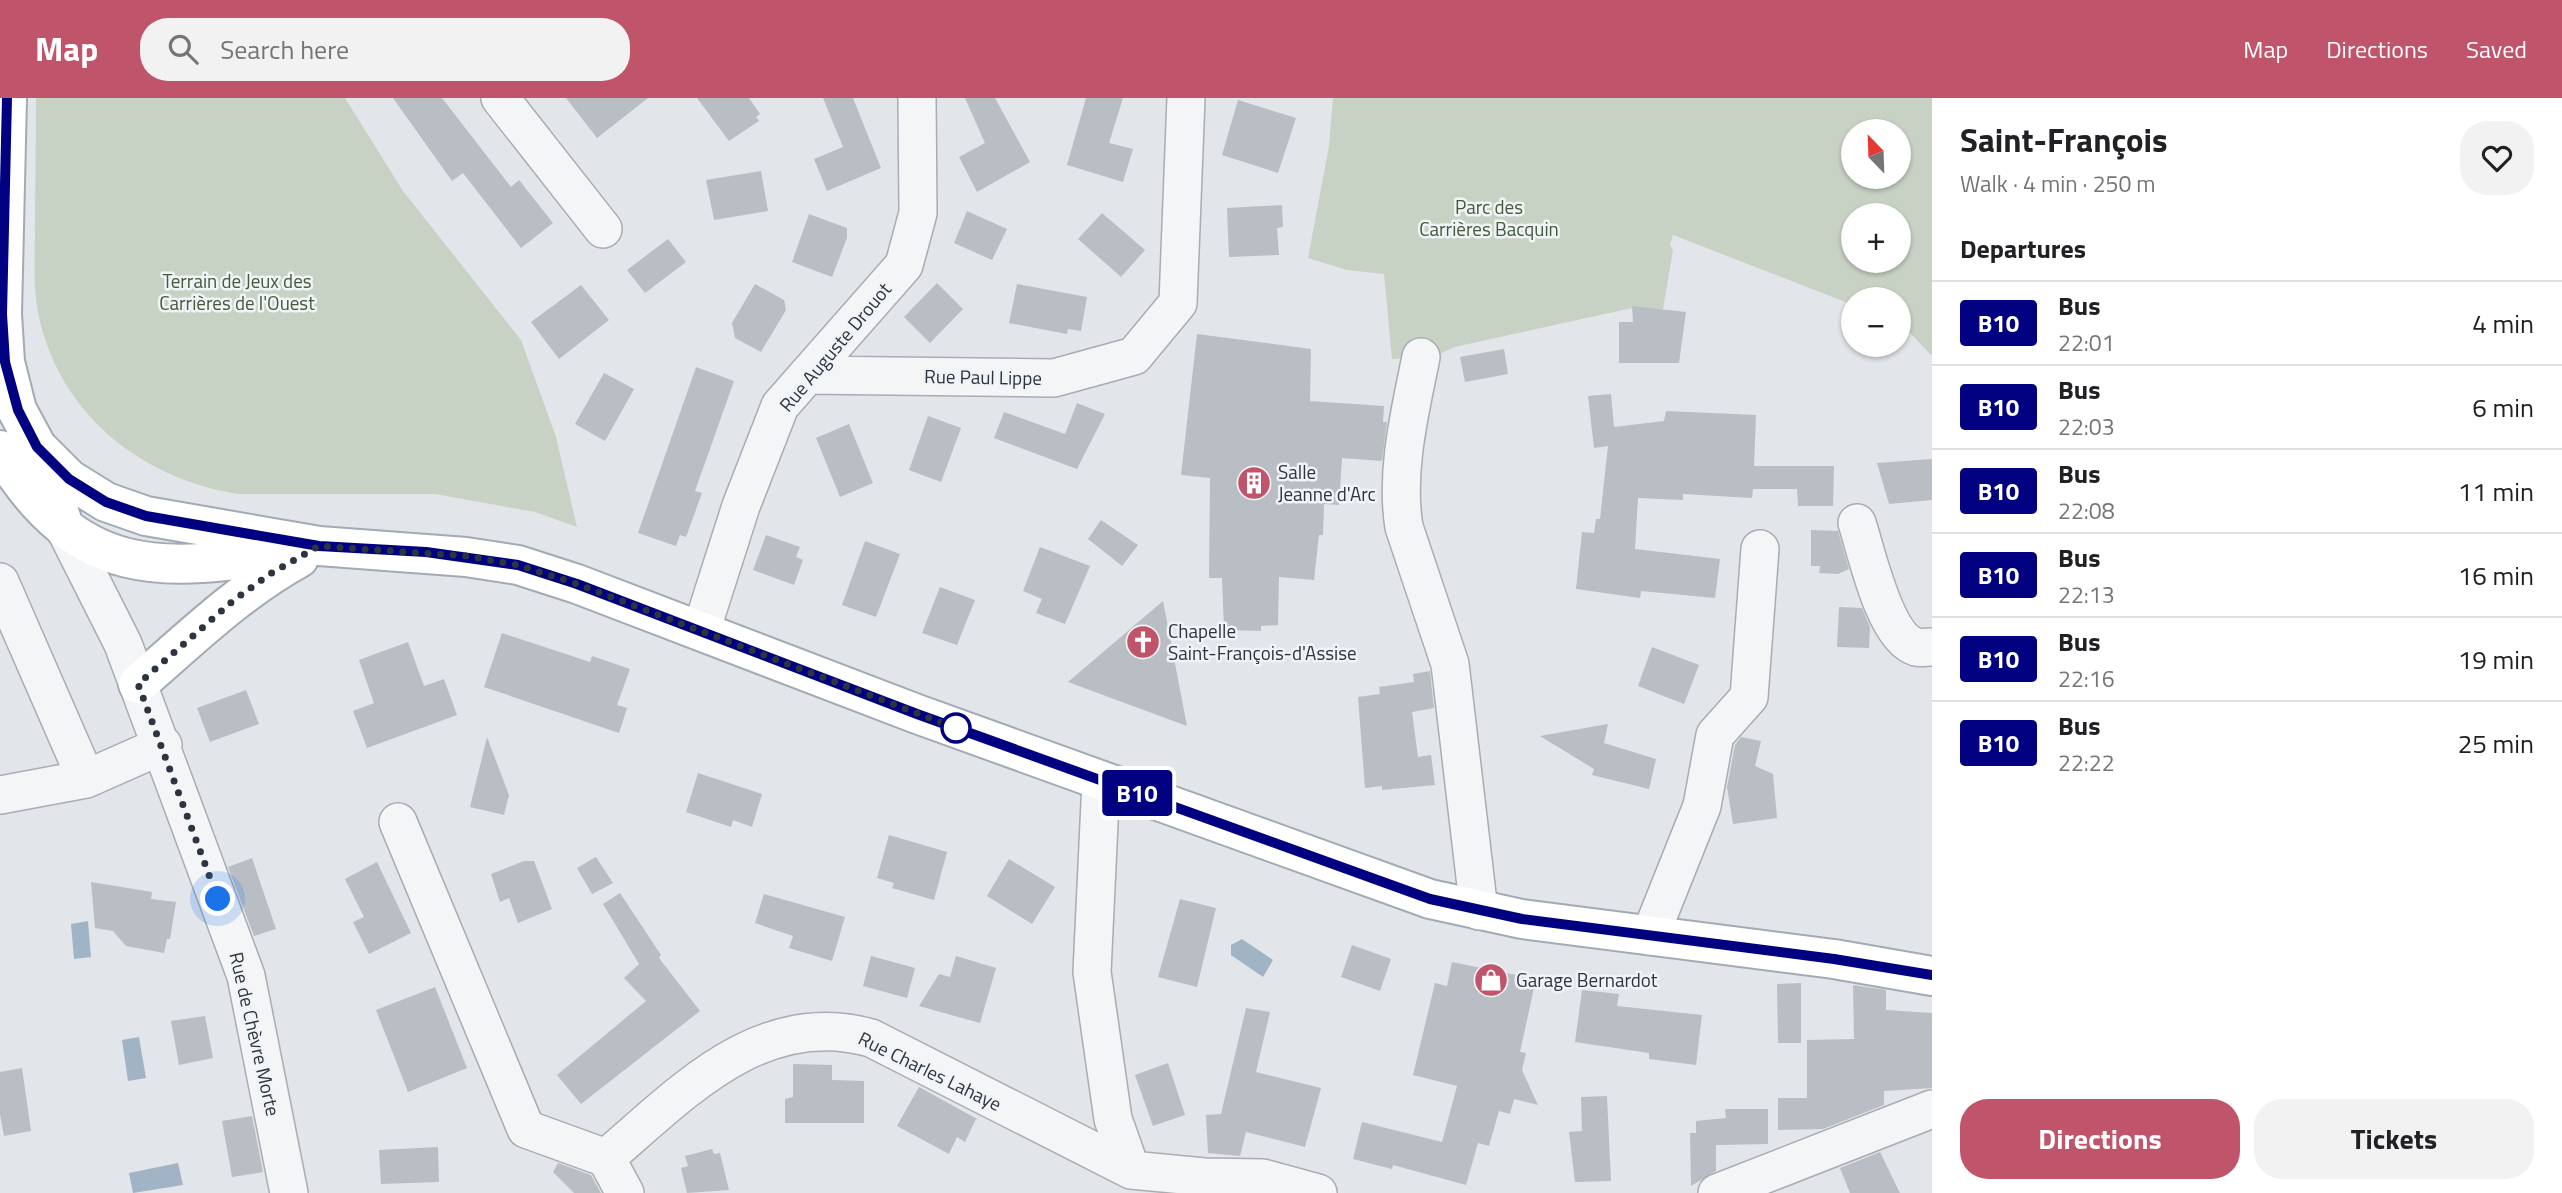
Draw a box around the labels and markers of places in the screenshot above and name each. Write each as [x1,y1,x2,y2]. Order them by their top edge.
place label: Salle Jeanne d'Arc [1278,457,1376,508]
building icon: Salle Jeanne d'Arc [1235,464,1273,502]
place label: Chapelle Saint-François-d'Assise [1168,616,1357,667]
church icon: Chapelle Saint-François-d'Assise [1124,623,1162,661]
unlabelled marker [941,713,971,743]
shop icon: Garage Bernardot [1472,961,1510,999]
place label: Garage Bernardot [1516,965,1658,994]

